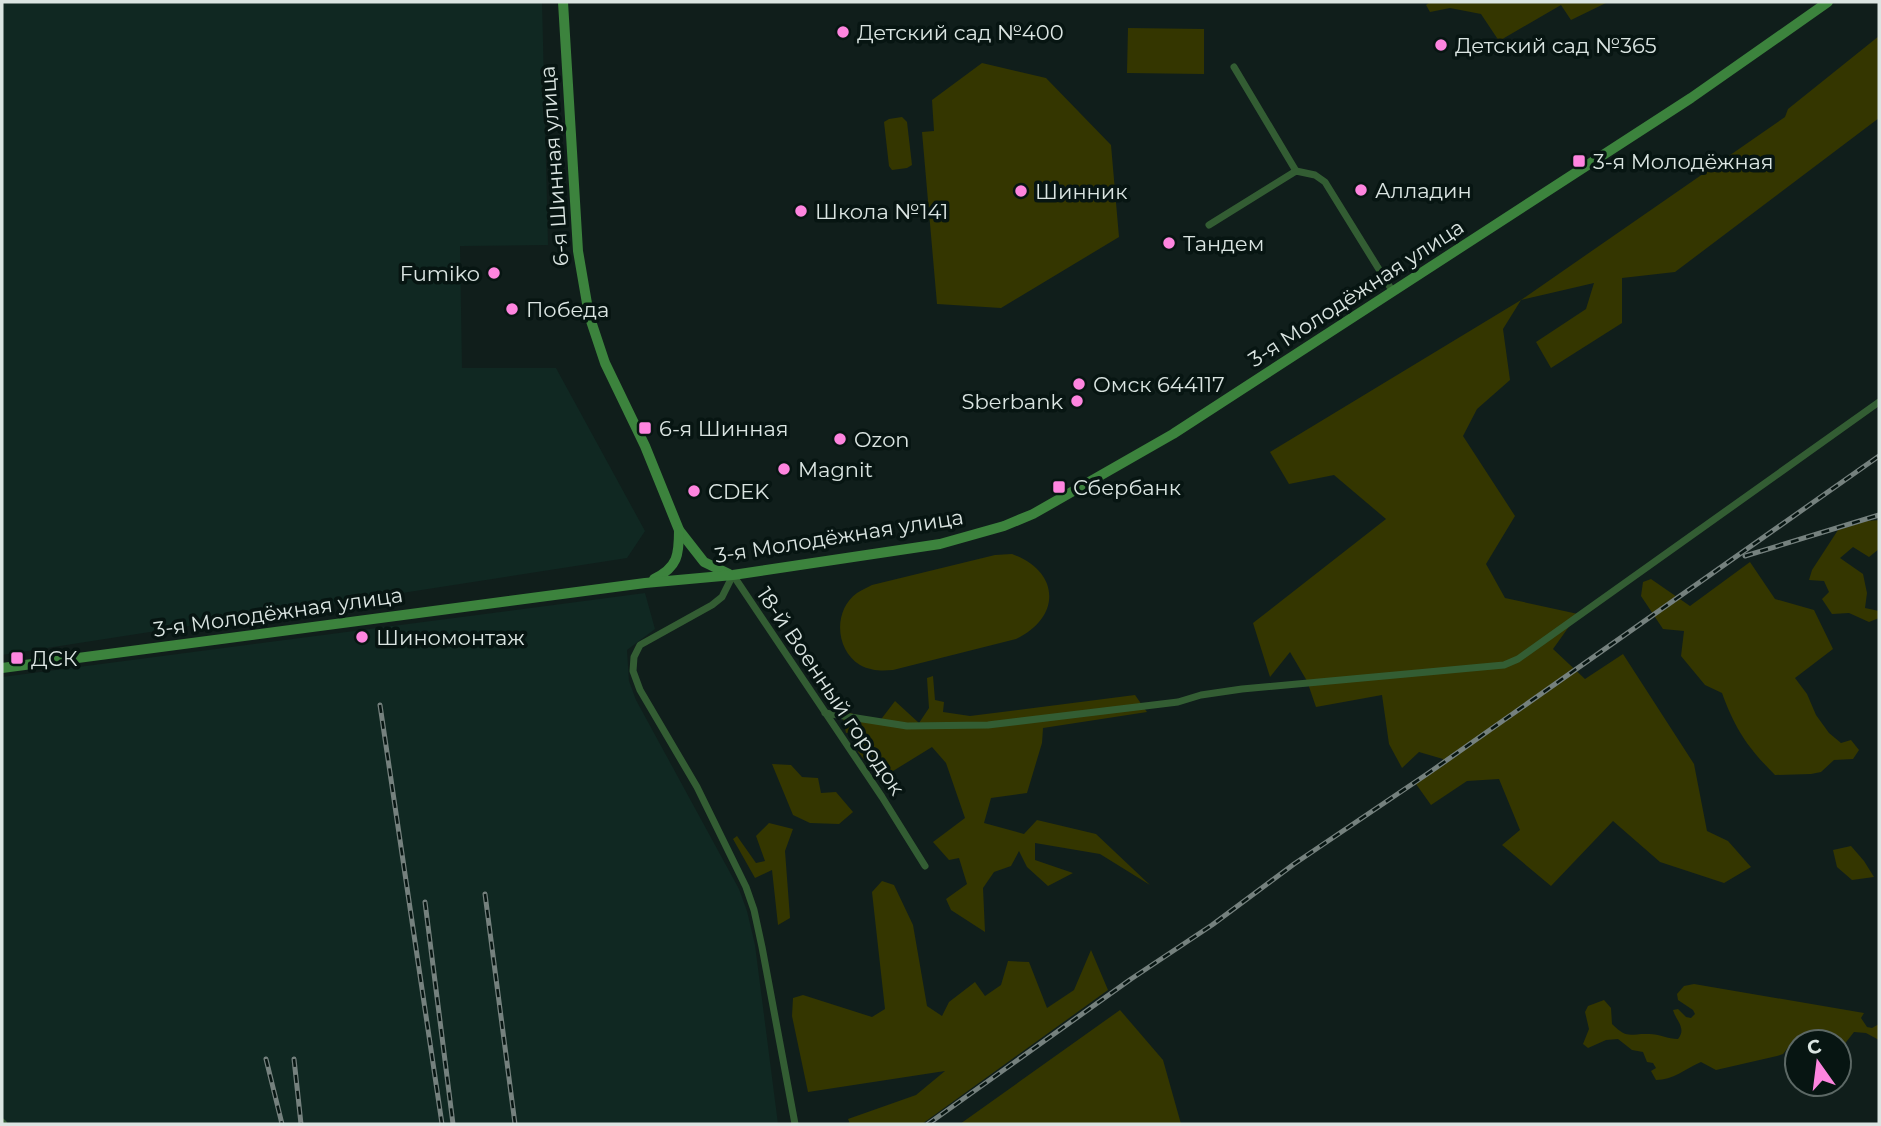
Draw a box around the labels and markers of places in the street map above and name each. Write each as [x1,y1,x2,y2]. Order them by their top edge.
place label: Детский сад №400 [857,20,1064,45]
marker: Детский сад №400 [835,24,851,40]
place label: Детский сад №365 [1455,33,1657,58]
marker: Детский сад №365 [1433,37,1449,53]
place label: 3-я Молодёжная [1593,149,1774,174]
marker: 3-я Молодёжная [1571,153,1587,169]
place label: Алладин [1375,178,1472,203]
place label: Шинник [1035,179,1127,204]
marker: Алладин [1353,182,1369,198]
marker: Шинник [1013,183,1029,199]
place label: Школа №141 [815,199,948,224]
marker: Школа №141 [793,203,809,219]
place label: Тандем [1183,231,1264,256]
marker: Тандем [1161,235,1177,251]
place label: Fumiko [400,261,480,286]
marker: Fumiko [486,265,502,281]
place label: Победа [526,297,609,322]
marker: Победа [504,301,520,317]
place label: Омск 644117 [1093,372,1225,397]
marker: Омск 644117 [1071,376,1087,392]
place label: Sberbank [962,389,1063,414]
marker: Sberbank [1069,393,1085,409]
place label: 6-я Шинная [659,416,788,441]
marker: 6-я Шинная [637,420,653,436]
place label: Ozon [854,427,910,452]
marker: Ozon [832,431,848,447]
place label: Magnit [798,457,873,482]
marker: Magnit [776,461,792,477]
place label: Сбербанк [1073,475,1181,500]
place label: CDEK [708,479,769,504]
marker: Сбербанк [1051,479,1067,495]
marker: CDEK [686,483,702,499]
place label: Шиномонтаж [376,625,525,650]
marker: Шиномонтаж [354,629,370,645]
place label: ДСК [31,646,78,671]
marker: ДСК [9,650,25,666]

